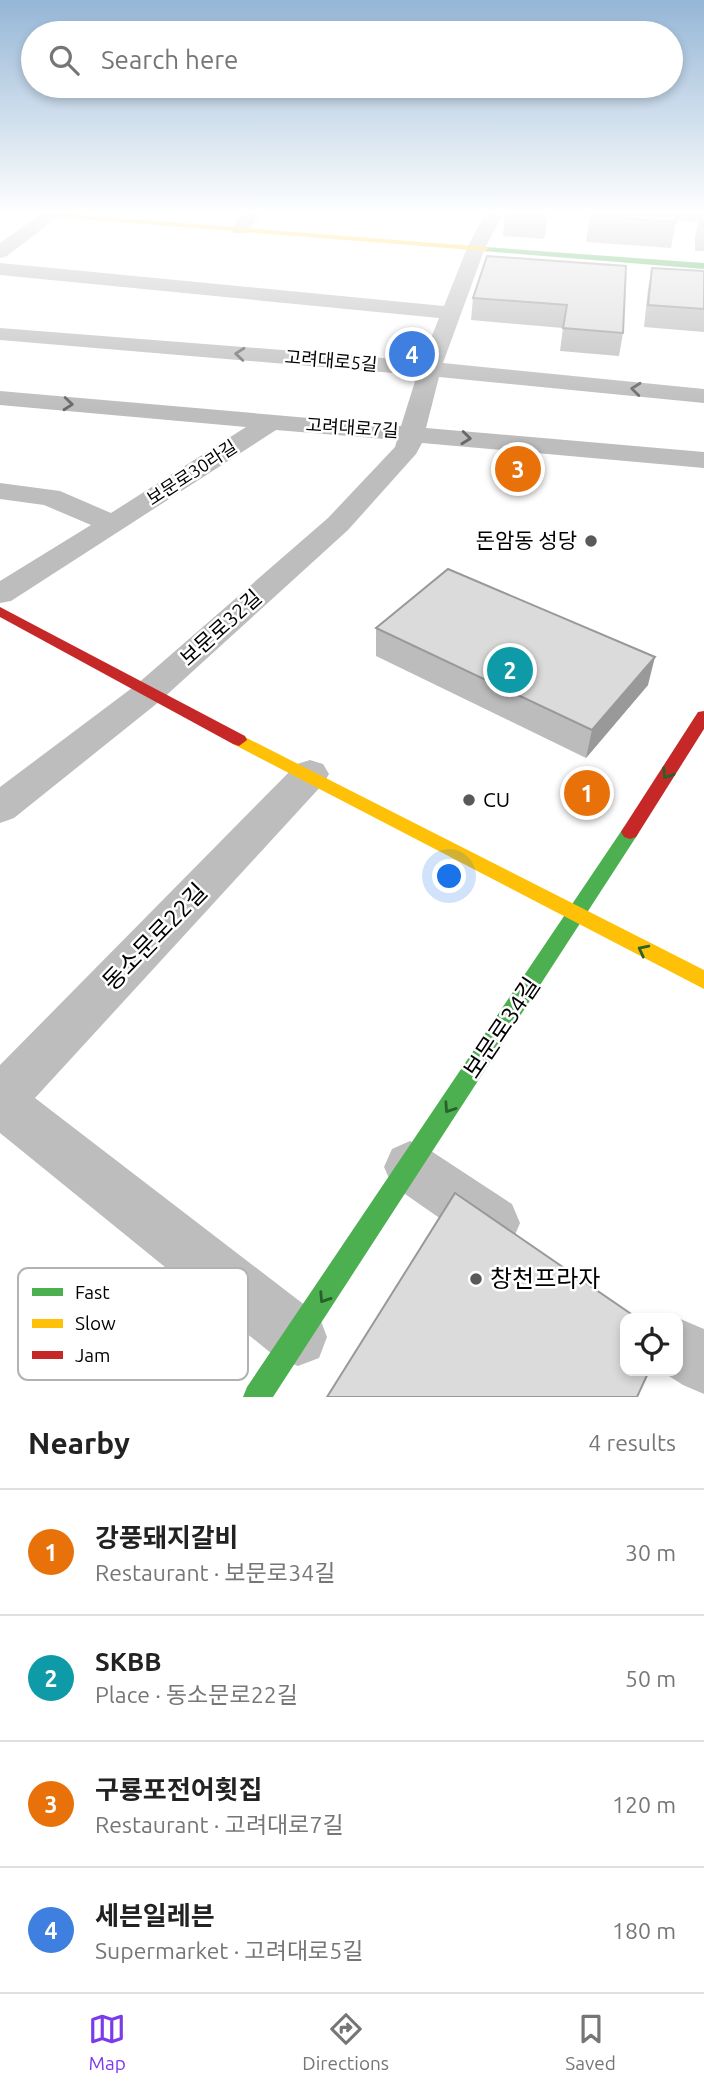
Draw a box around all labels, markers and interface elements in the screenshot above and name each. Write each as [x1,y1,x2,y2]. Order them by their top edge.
search box [21,21,683,98]
icon: search [45,41,83,79]
text: Search here [101,45,238,74]
pin: 4 [389,328,435,380]
street label: 고려대로5길 [284,346,378,374]
one-way arrow [234,347,245,362]
one-way arrow [630,382,641,397]
one-way arrow [63,396,74,411]
street label: 고려대로7길 [305,414,399,440]
one-way arrow [460,430,471,445]
street label: 보문로30라길 [143,436,240,509]
pin: 3 [495,443,541,495]
place label: 돈암동 성당 [476,528,577,552]
marker: 돈암동 성당 [583,533,599,549]
street label: 보문로32길 [175,585,266,670]
pin: 2 [487,644,533,696]
one-way arrow [663,766,676,779]
pin: 1 [564,767,610,819]
place label: CU [483,787,510,811]
marker: CU [461,792,477,808]
your location [432,859,466,893]
street label: 동소문로22길 [97,878,212,995]
one-way arrow [638,944,650,958]
street label: 보문로34길 [458,972,545,1083]
one-way arrow [445,1100,457,1113]
place label: 창천프라자 [490,1265,600,1292]
legend [18,1268,248,1380]
marker: 창천프라자 [468,1271,484,1287]
text: Fast [75,1281,110,1303]
one-way arrow [319,1290,332,1303]
text: Slow [75,1312,116,1334]
map controls [620,1313,683,1376]
button: locate [620,1313,683,1376]
text: Jam [75,1344,111,1366]
text: Nearby [28,1426,130,1460]
text: 4 results [588,1430,676,1455]
text: 강풍돼지갈비 [95,1523,239,1552]
text: 1 [45,1540,57,1565]
text: 30 m [625,1540,676,1565]
text: Restaurant · 보문로34길 [95,1560,335,1585]
text: SKBB [95,1647,162,1676]
text: 2 [45,1666,57,1691]
text: 50 m [625,1666,676,1691]
text: Place · 동소문로22길 [95,1682,298,1707]
text: 구룡포전어횟집 [95,1775,262,1804]
text: 3 [45,1792,57,1817]
text: 120 m [612,1792,676,1817]
text: Restaurant · 고려대로7길 [95,1812,344,1837]
text: 세븐일레븐 [95,1901,215,1930]
text: 4 [45,1918,57,1943]
text: 180 m [612,1918,676,1943]
text: Supermarket · 고려대로5길 [95,1938,363,1963]
tab: Map [88,2010,126,2074]
tab: Directions [302,2010,389,2074]
tab: Saved [565,2010,616,2074]

